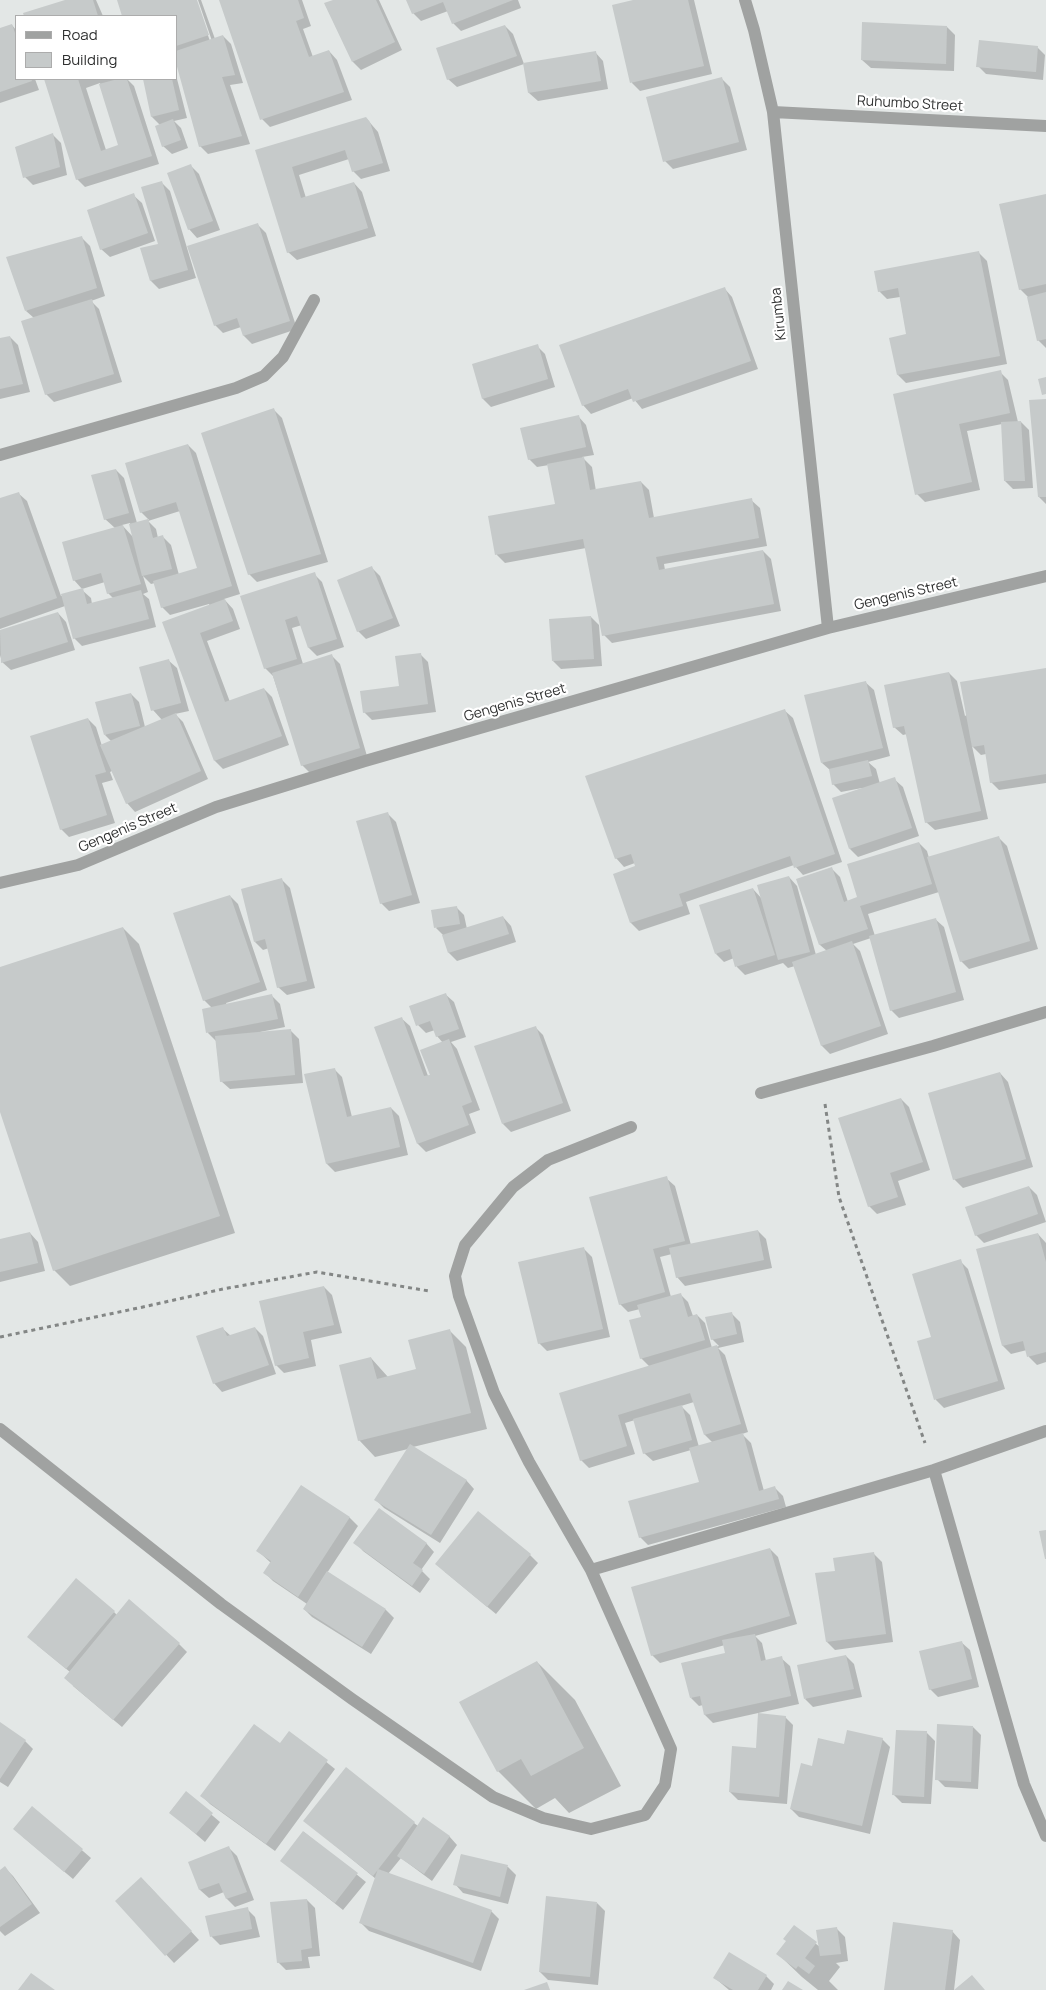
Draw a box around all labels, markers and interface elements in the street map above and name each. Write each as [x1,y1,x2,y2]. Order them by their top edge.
legend [15,15,178,80]
text: Road [62,24,98,45]
text: Building [62,49,117,70]
street label: Ruhumbo Street [857,93,963,115]
street label: Kirumba [768,287,790,341]
street label: Gengenis Street [853,574,959,614]
street label: Gengenis Street [462,680,568,726]
street label: Gengenis Street [76,800,180,856]

